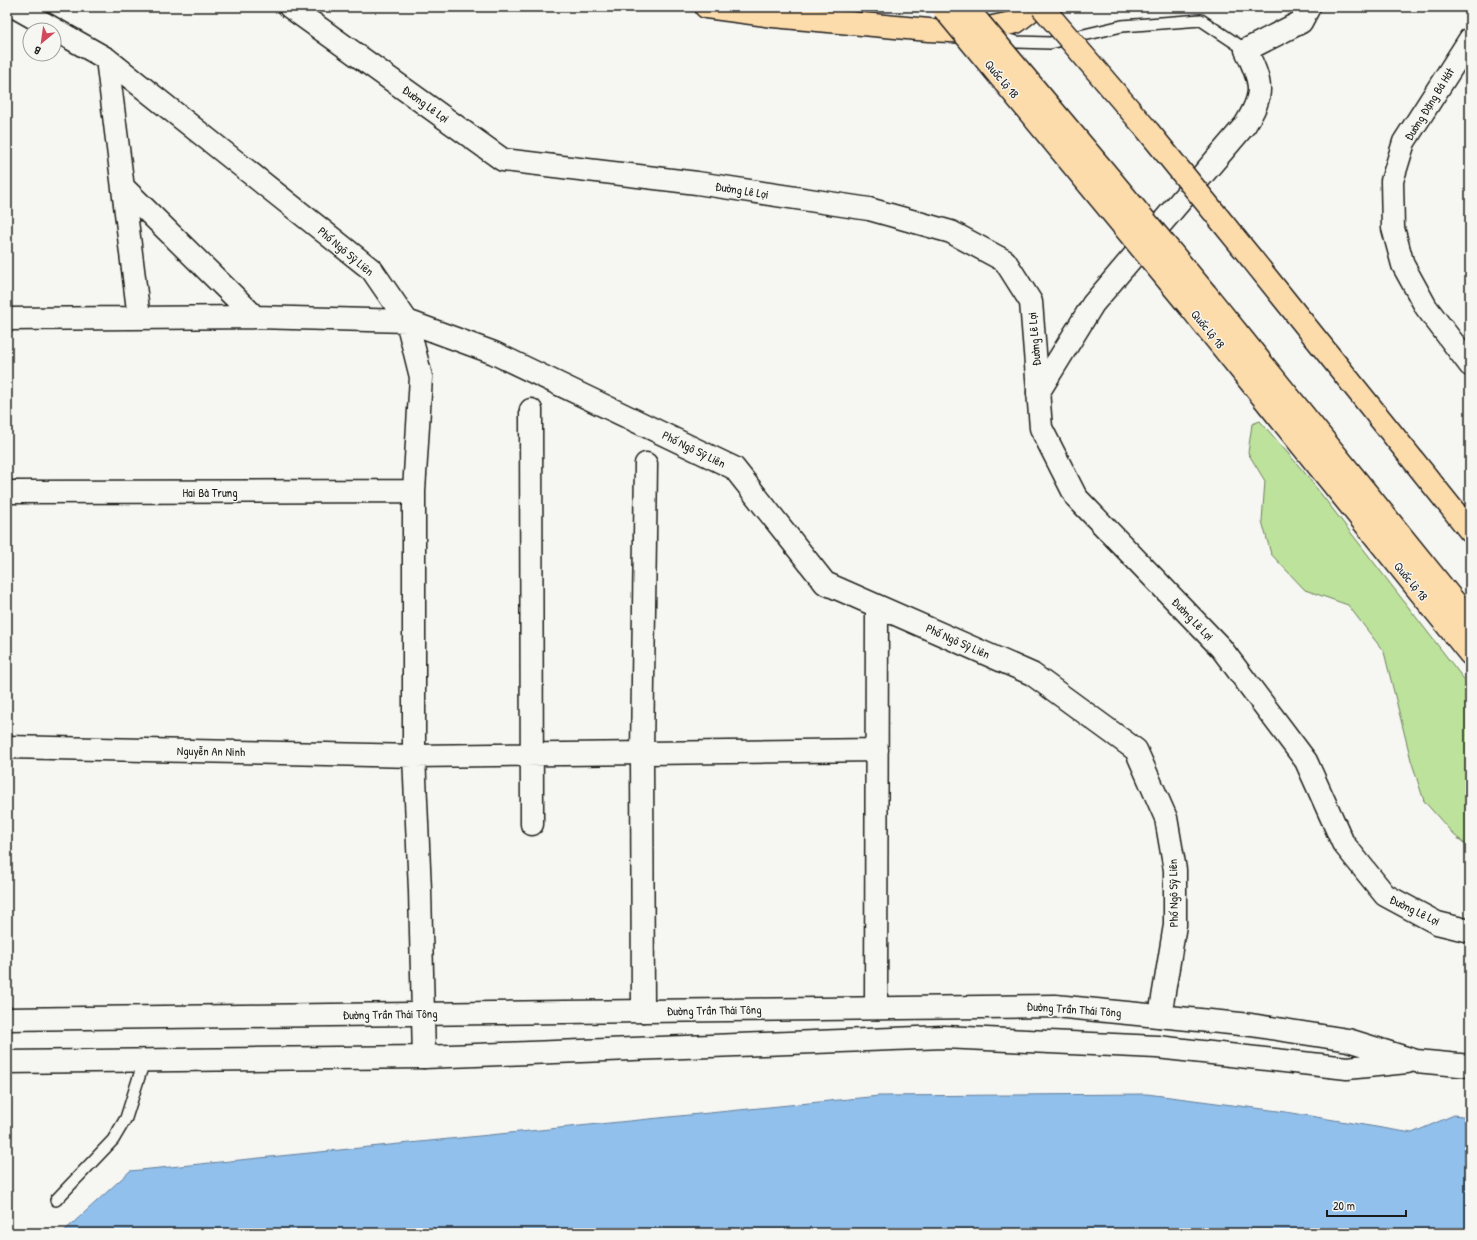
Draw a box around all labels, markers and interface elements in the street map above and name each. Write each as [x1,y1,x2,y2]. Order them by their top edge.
north arrow [22,22,62,62]
text: B [31,43,43,58]
street label: Quốc lộ 18 [981,56,1023,102]
street label: Đường Đặng Bá Hát [1400,64,1459,144]
street label: Đường Lê Lợi [399,81,453,127]
street label: Đường Lê Lợi [714,177,770,203]
street label: Phố Ngô Sỹ Liên [314,222,378,280]
street label: Quốc lộ 18 [1187,306,1229,352]
street label: Đường Lê Lợi [1023,311,1045,367]
street label: Phố Ngô Sỹ Liên [660,426,728,472]
street label: Hai Bà Trưng [182,484,238,501]
street label: Quốc lộ 18 [1390,558,1432,604]
street label: Đường Lê Lợi [1168,594,1218,644]
street label: Phố Ngô Sỹ Liên [923,619,993,663]
street label: Nguyễn An Ninh [177,742,245,760]
street label: Phố Ngô Sỹ Liên [1164,859,1182,927]
street label: Đường Lê Lợi [1387,891,1443,929]
street label: Đường Trần Thái Tông [1026,997,1122,1021]
street label: Đường Trần Thái Tông [666,1001,762,1019]
street label: Đường Trần Thái Tông [342,1005,438,1023]
scale bar [1327,1192,1406,1218]
text: 20 m [1333,1197,1355,1214]

